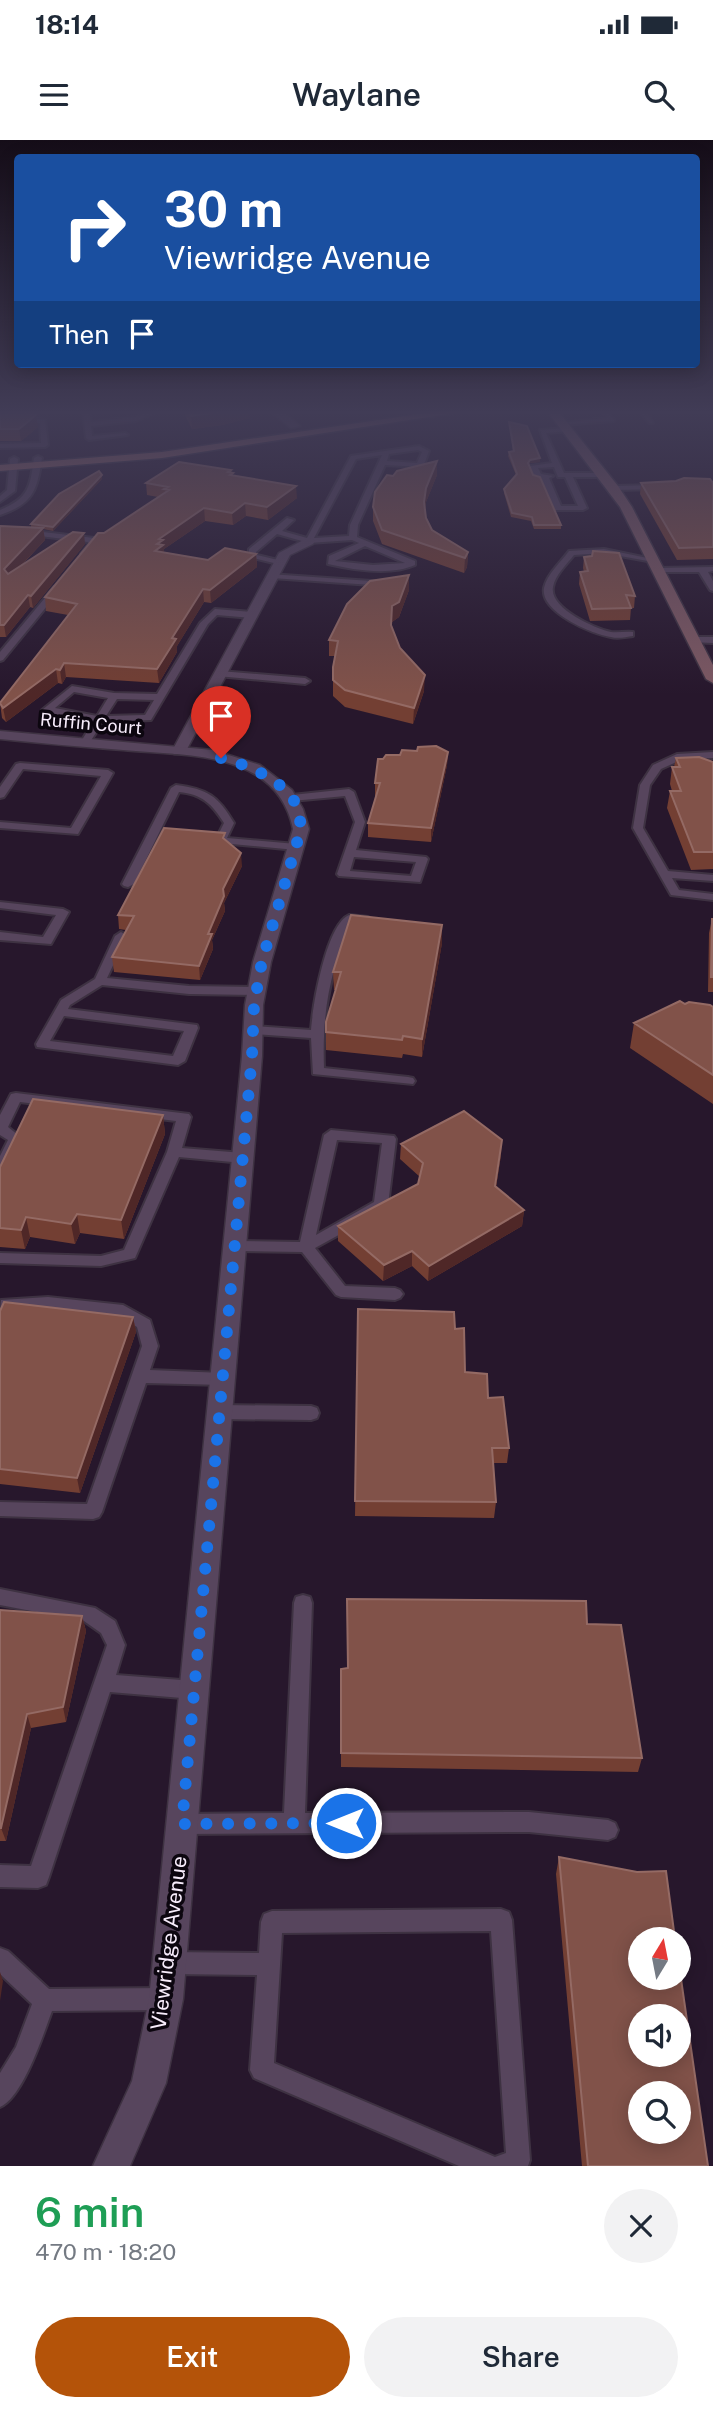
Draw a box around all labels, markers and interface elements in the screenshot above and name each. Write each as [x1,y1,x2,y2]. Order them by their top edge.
text: 18:14 [35,9,99,40]
icon: menu [35,76,73,114]
text: Waylane [292,76,421,113]
icon: search [640,76,678,114]
text: 30 m [164,180,283,238]
icon: right [49,182,140,273]
text: Viewridge Avenue [164,239,431,276]
icon: arrive [123,315,161,353]
text: Then [49,319,109,350]
pin [191,686,251,758]
icon: arrive [202,697,240,735]
street label: Ruffin Court [39,709,143,738]
position arrow [309,1786,383,1860]
street label: Viewridge Avenue [145,1855,192,2031]
north arrow [628,1927,691,1990]
map controls [628,1927,691,2144]
button: sound [628,2004,691,2067]
button: search [628,2081,691,2144]
text: 6 min [35,2187,144,2236]
button: close [604,2189,678,2263]
text: 470 m · 18:20 [35,2238,176,2265]
button: Exit [35,2317,350,2397]
button: Share [364,2317,678,2397]

